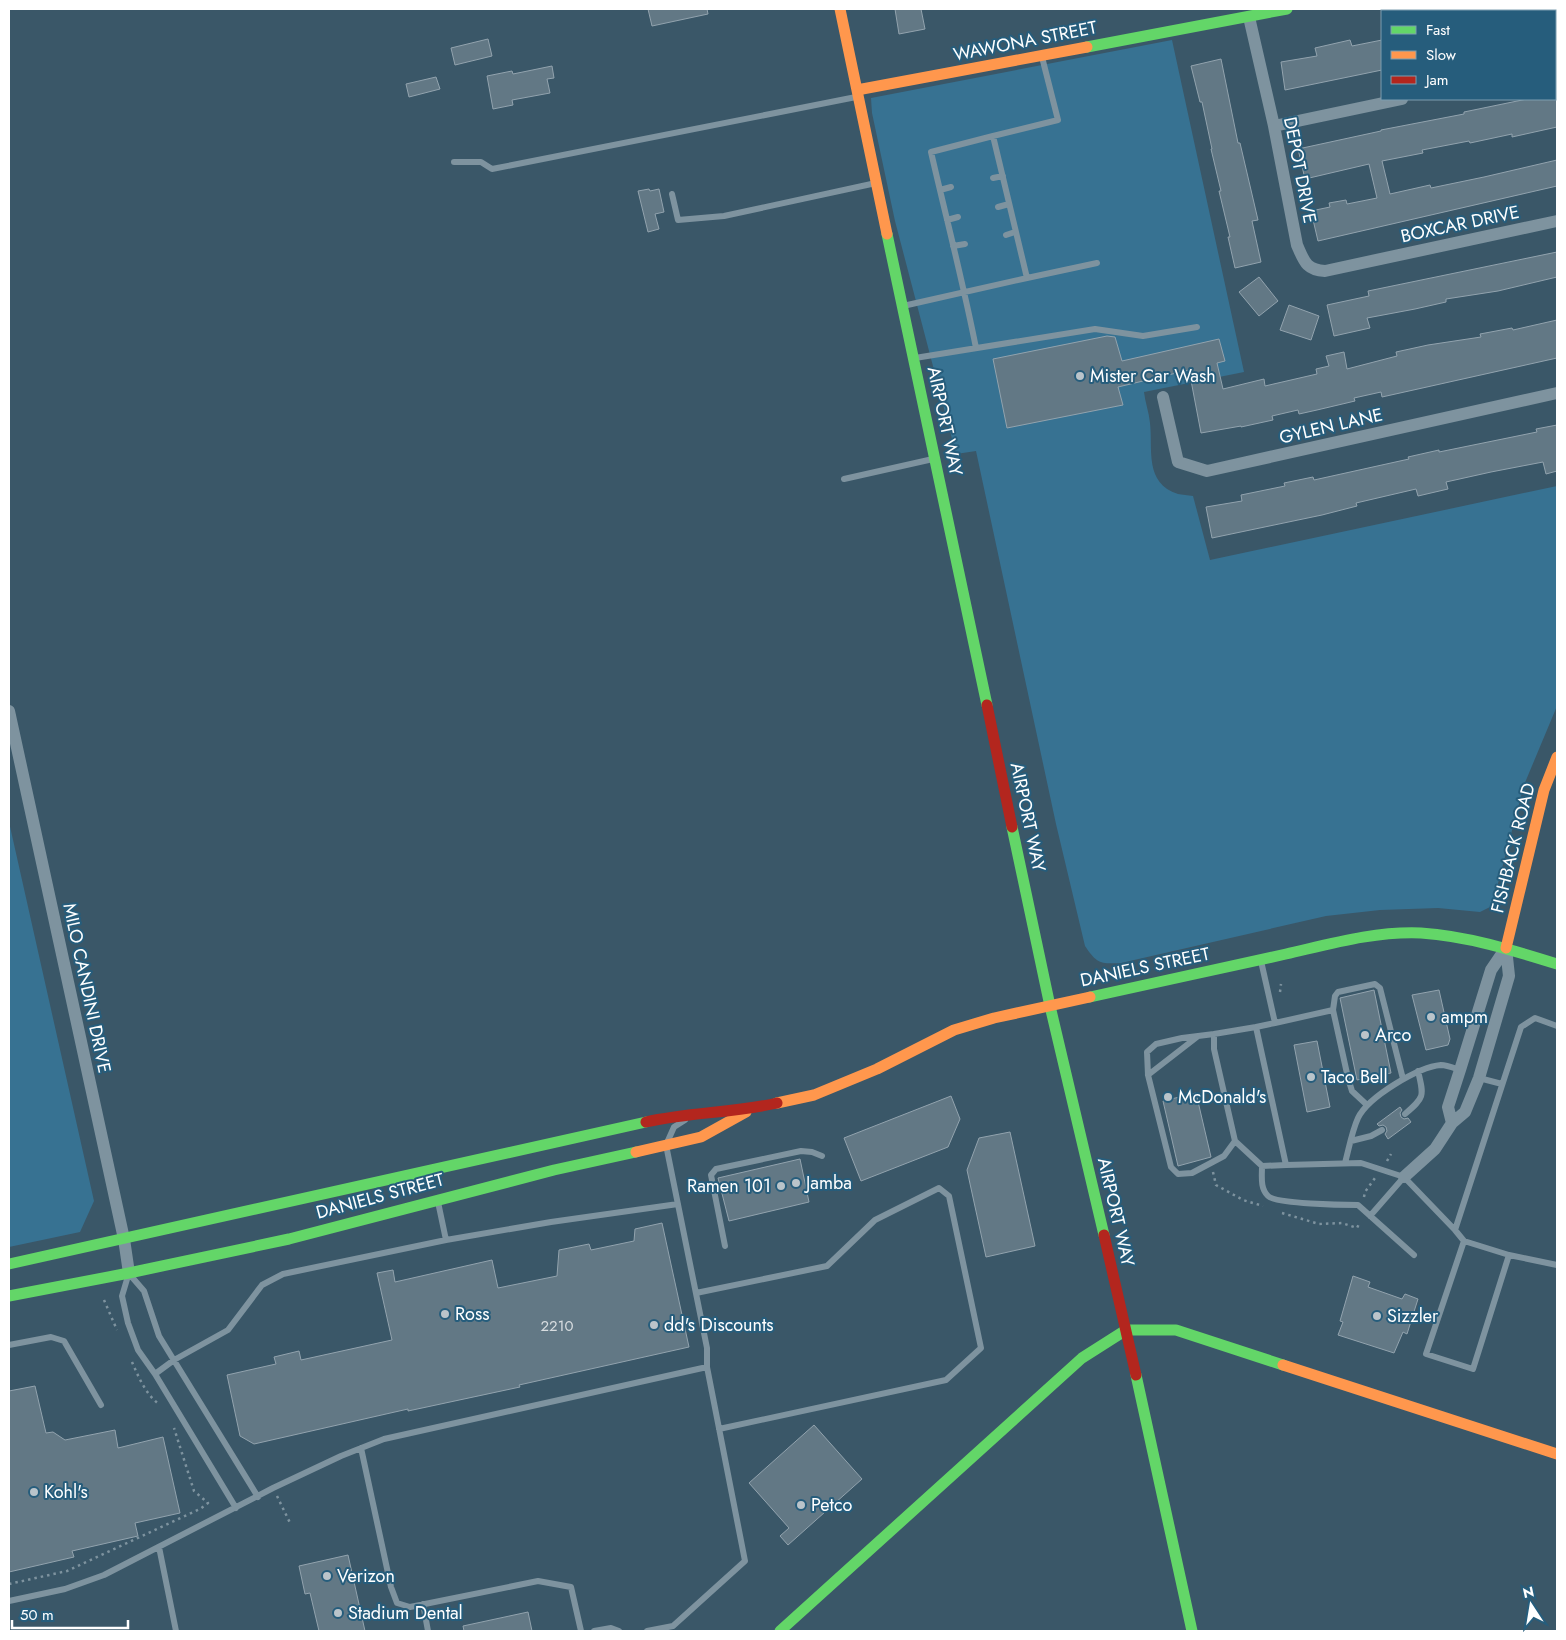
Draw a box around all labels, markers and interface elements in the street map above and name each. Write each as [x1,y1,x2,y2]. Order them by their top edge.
legend [1381,10,1556,100]
street label: WAWONA STREET [951,14,1100,68]
text: Fast [1426,19,1450,41]
text: Slow [1426,44,1457,66]
text: Jam [1424,69,1449,91]
street label: DEPOT DRIVE [1277,115,1323,225]
street label: BOXCAR DRIVE [1398,199,1522,249]
place label: Mister Car Wash [1090,363,1216,389]
street label: AIRPORT WAY [921,364,969,479]
marker: Mister Car Wash [1074,370,1086,382]
street label: GYLEN LANE [1277,401,1385,451]
street label: AIRPORT WAY [1004,760,1052,875]
street label: FISHBACK ROAD [1484,780,1542,916]
street label: MILO CANDINI DRIVE [56,901,118,1075]
street label: DANIELS STREET [1078,940,1213,993]
place label: ampm [1441,1004,1488,1030]
marker: ampm [1425,1011,1437,1023]
place label: Arco [1375,1022,1411,1048]
marker: Arco [1359,1029,1371,1041]
place label: Taco Bell [1321,1064,1388,1090]
marker: Taco Bell [1305,1071,1317,1083]
place label: McDonald's [1178,1084,1266,1110]
marker: McDonald's [1162,1091,1174,1103]
street label: AIRPORT WAY [1091,1155,1141,1270]
street label: DANIELS STREET [313,1166,448,1226]
place label: Jamba [804,1170,852,1196]
place label: Ramen 101 [687,1173,771,1199]
marker: Jamba [790,1177,802,1189]
marker: Ramen 101 [775,1180,787,1192]
place label: Ross [455,1301,489,1327]
place label: Sizzler [1387,1303,1439,1329]
marker: Ross [439,1308,451,1320]
marker: Sizzler [1371,1310,1383,1322]
place label: dd's Discounts [664,1312,774,1338]
house number: 2210 [541,1315,573,1337]
marker: dd's Discounts [648,1319,660,1331]
place label: Kohl's [44,1479,88,1505]
marker: Kohl's [28,1486,40,1498]
place label: Petco [811,1492,853,1518]
marker: Petco [795,1499,807,1511]
place label: Verizon [337,1563,395,1589]
marker: Verizon [321,1570,333,1582]
north arrow [1506,1580,1556,1630]
text: N [1521,1581,1536,1603]
scale bar [12,1598,129,1630]
place label: Stadium Dental [348,1600,463,1626]
text: 50 m [20,1604,54,1626]
marker: Stadium Dental [332,1607,344,1619]

